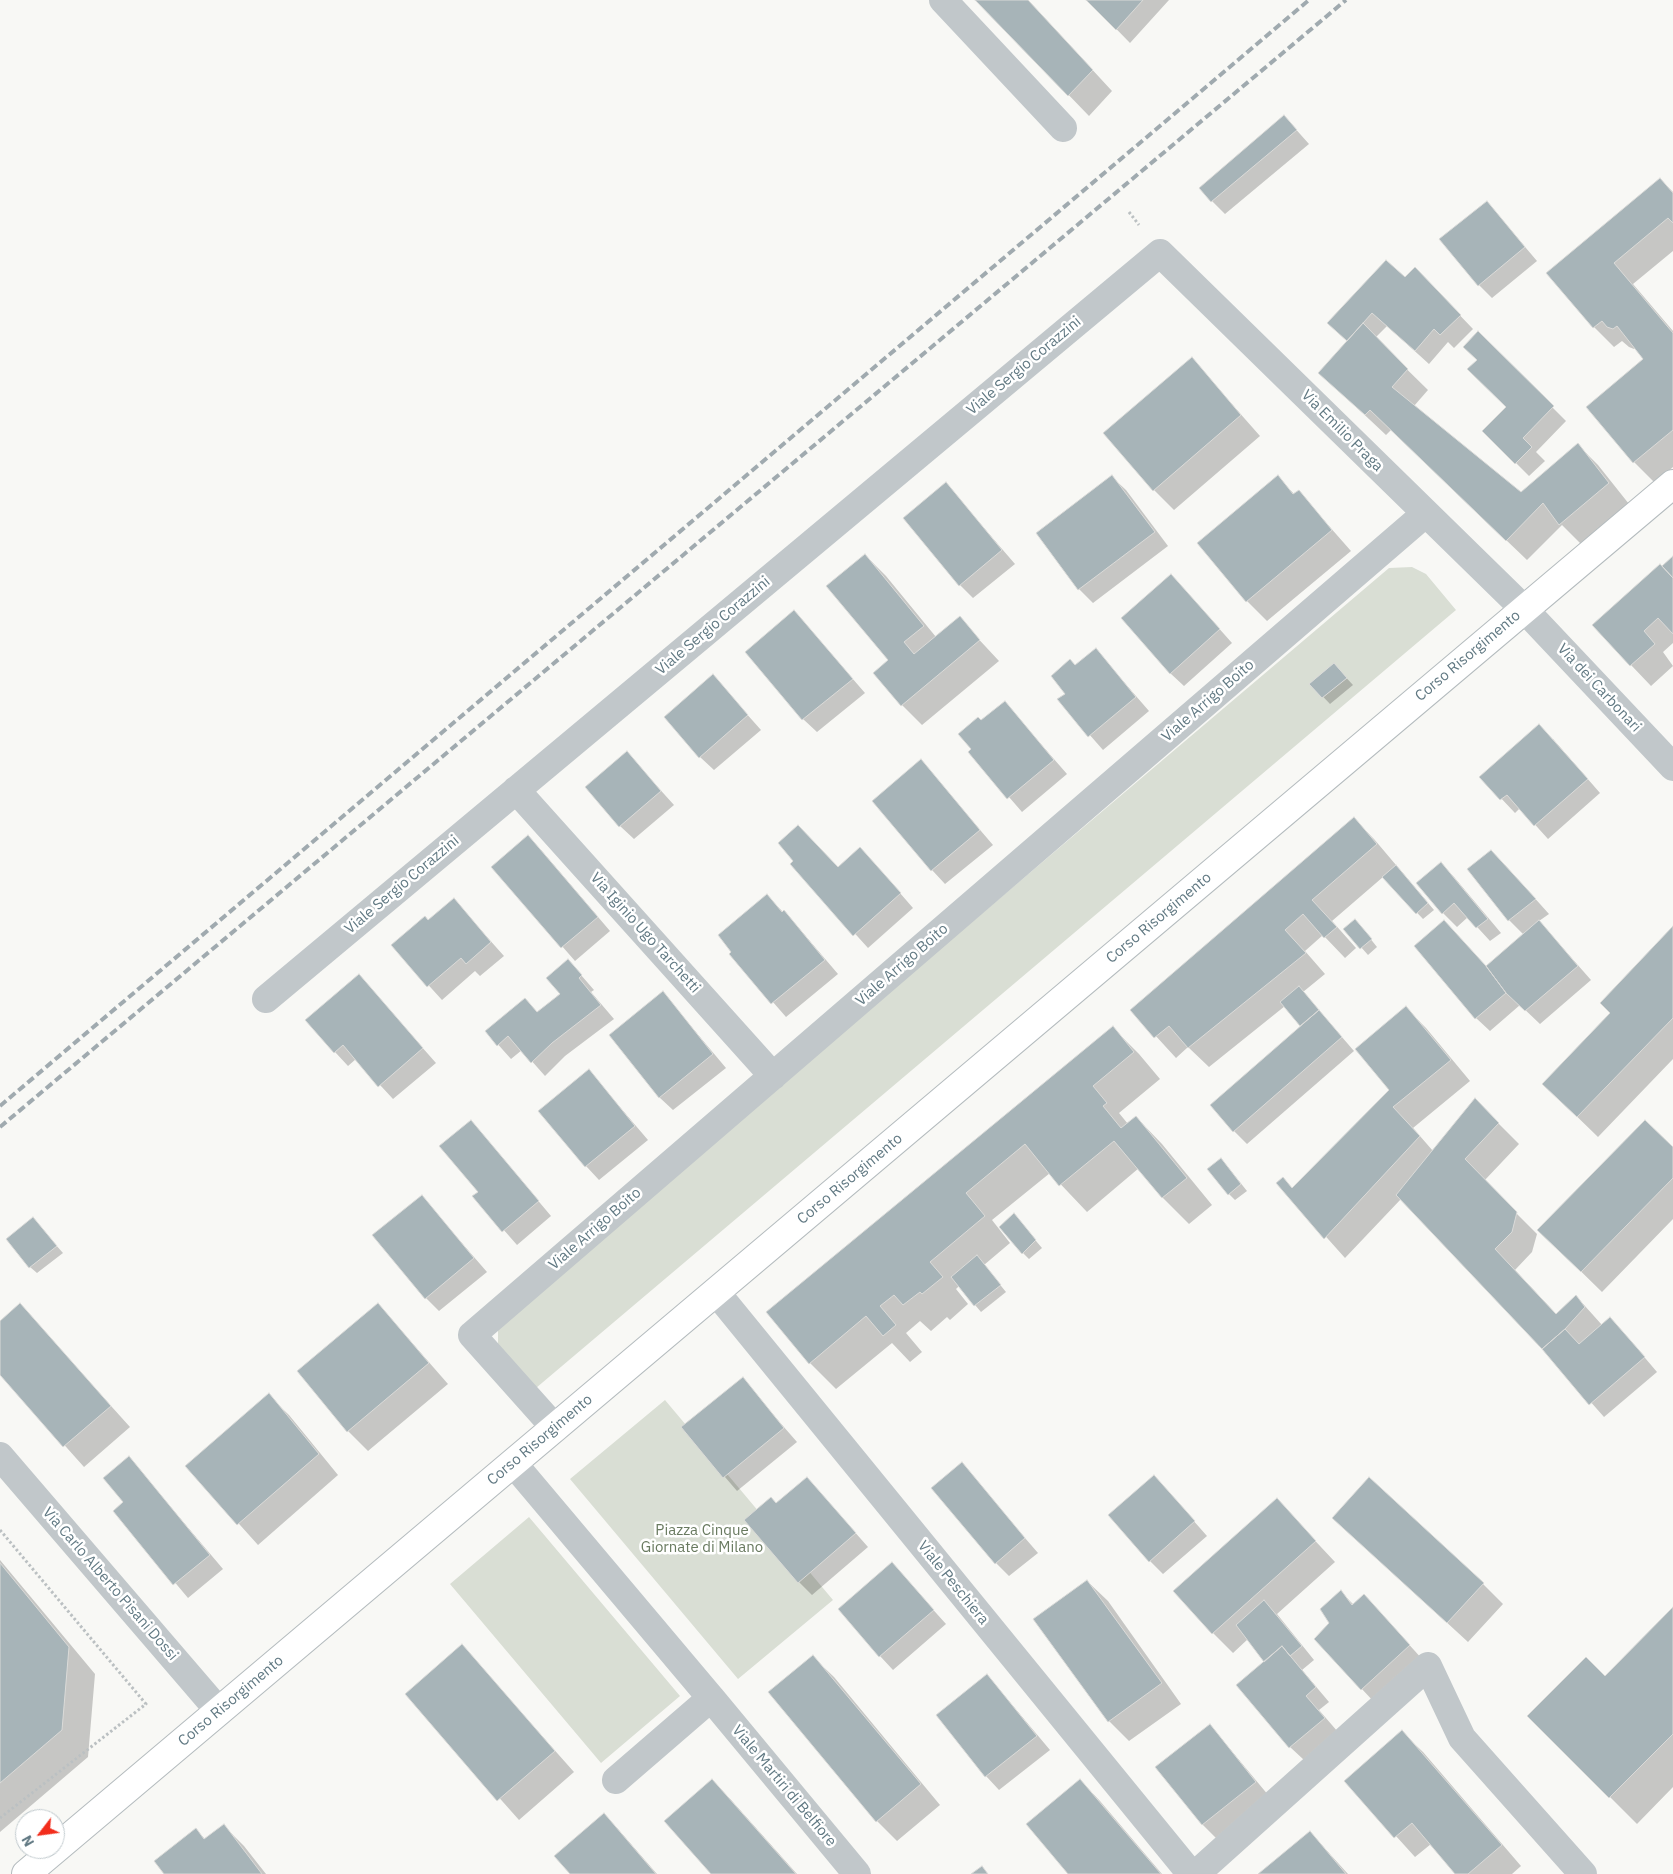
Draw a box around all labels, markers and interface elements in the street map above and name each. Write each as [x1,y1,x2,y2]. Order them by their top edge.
street label: Viale Sergio Corazzini [963,313,1085,419]
street label: Via Emilio Praga [1297,386,1387,476]
street label: Viale Sergio Corazzini [652,573,774,679]
street label: Corso Risorgimento [1412,607,1524,705]
street label: Via dei Carbonari [1553,640,1645,736]
street label: Viale Arrigo Boito [1158,656,1258,746]
street label: Viale Sergio Corazzini [341,832,463,938]
street label: Via Iginio Ugo Tarchetti [586,869,704,997]
street label: Corso Risorgimento [1103,869,1215,967]
street label: Viale Arrigo Boito [852,920,952,1010]
street label: Corso Risorgimento [794,1130,906,1228]
street label: Viale Arrigo Boito [545,1184,645,1274]
street label: Corso Risorgimento [484,1391,596,1489]
street label: Via Carlo Alberto Pisani Dossi [38,1504,182,1664]
park label: Piazza Cinque Giornate di Milano [641,1522,763,1557]
street label: Viale Peschiera [914,1537,992,1629]
street label: Corso Risorgimento [175,1652,287,1750]
street label: Viale Martiri di Belfiore [728,1722,840,1850]
north arrow [15,1809,65,1859]
text: N [18,1832,38,1850]

